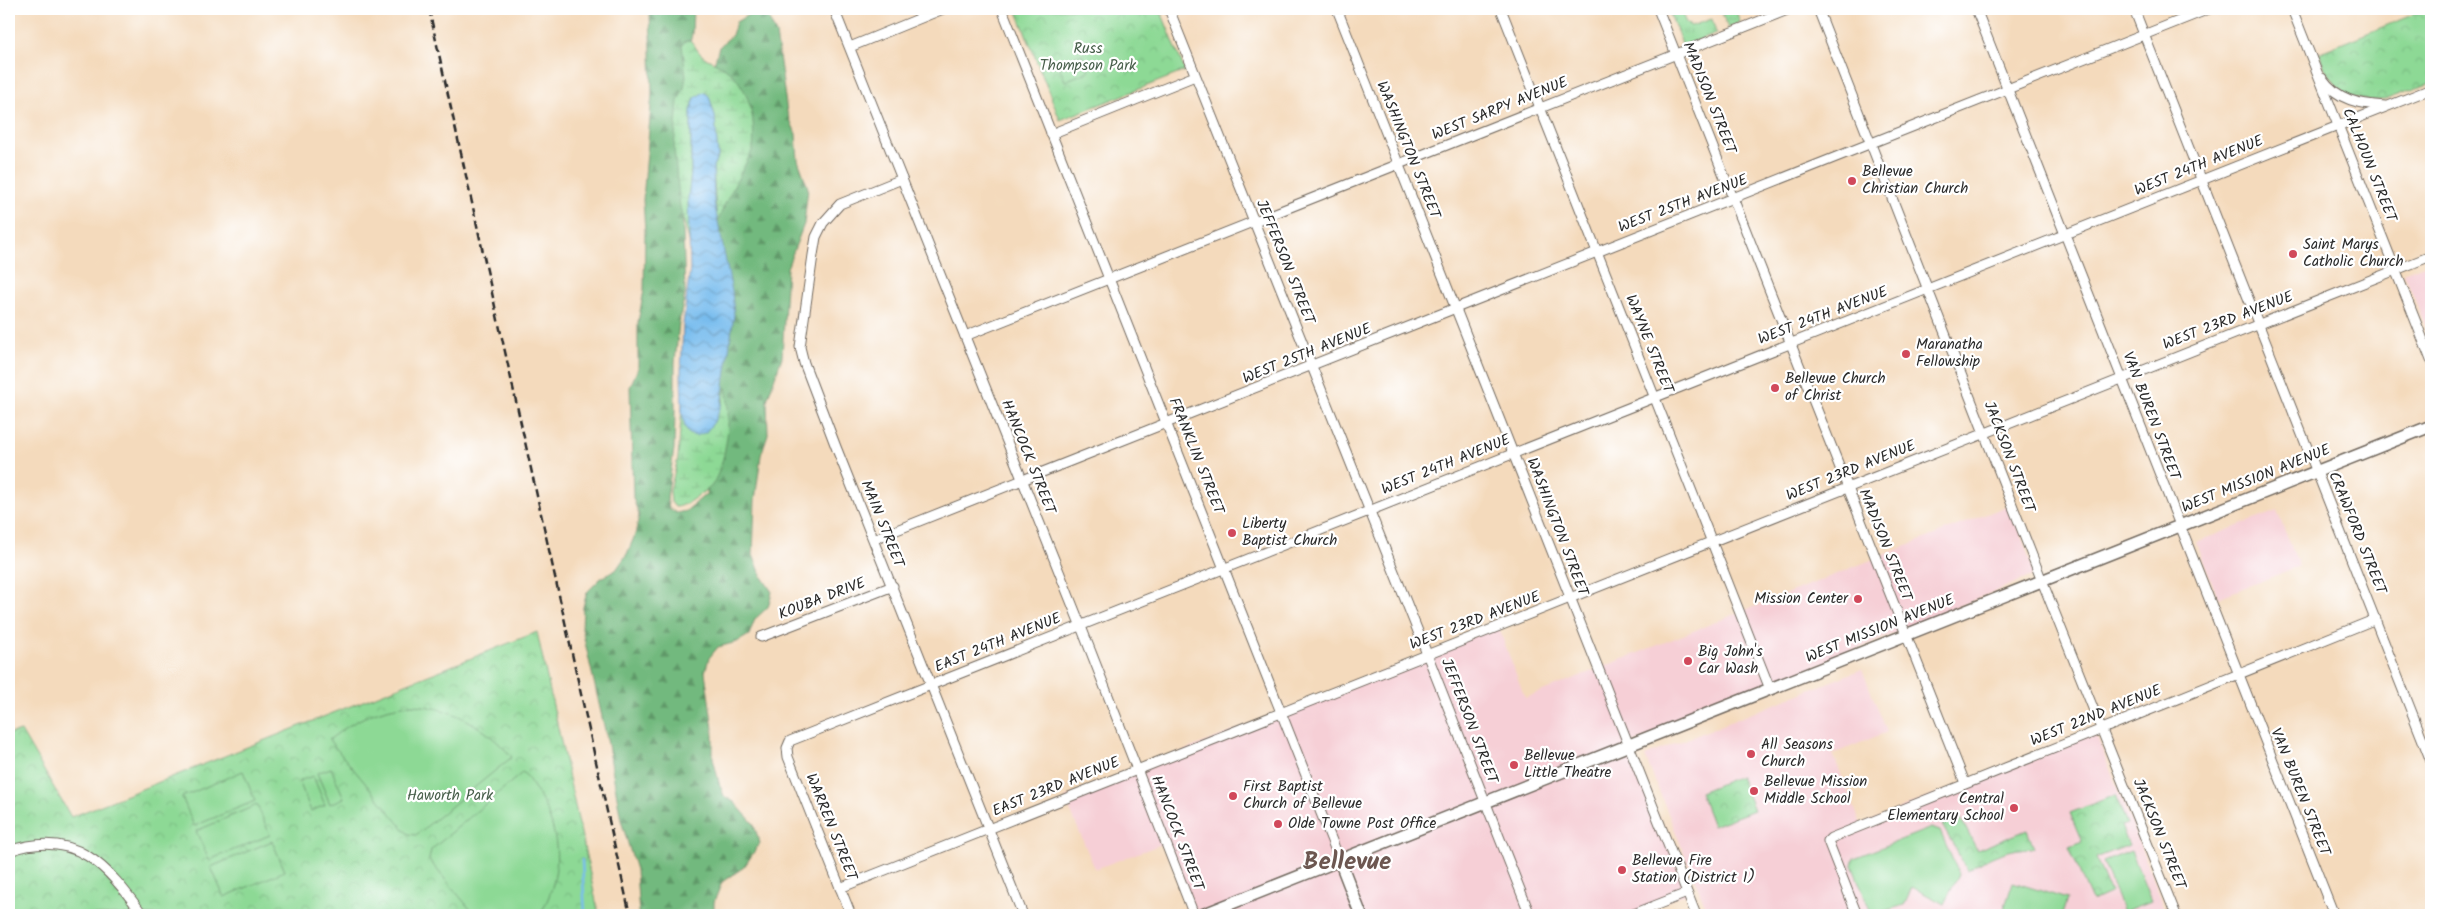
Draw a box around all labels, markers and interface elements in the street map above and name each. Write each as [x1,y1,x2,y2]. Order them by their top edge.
park label: Russ Thompson Park [1040,37,1137,78]
street label: MADISON STREET [1676,38,1743,159]
street label: WEST SARPY AVENUE [1428,70,1573,147]
street label: WASHINGTON STREET [1369,78,1447,224]
street label: CALHOUN STREET [2335,104,2404,227]
street label: WEST 24TH AVENUE [2131,129,2268,203]
place label: Bellevue Christian Church [1862,160,1968,201]
street label: WEST 25TH AVENUE [1615,168,1752,240]
marker: Bellevue Christian Church [1846,175,1858,187]
street label: JEFFERSON STREET [1249,196,1322,330]
place label: Saint Marys Catholic Church [2303,233,2404,274]
marker: Saint Marys Catholic Church [2287,248,2299,260]
street label: WEST 24TH AVENUE [1755,280,1893,352]
street label: WEST 23RD AVENUE [2159,285,2298,357]
street label: WAYNE STREET [1618,291,1680,399]
street label: WEST 25TH AVENUE [1239,317,1376,391]
place label: Maranatha Fellowship [1916,333,1983,374]
marker: Maranatha Fellowship [1900,348,1912,360]
street label: VAN BUREN STREET [2115,348,2187,486]
place label: Bellevue Church of Christ [1785,367,1886,408]
marker: Bellevue Church of Christ [1769,382,1781,394]
street label: FRANKLIN STREET [1162,394,1231,520]
street label: HANCOCK STREET [994,396,1063,520]
street label: JACKSON STREET [1977,398,2042,518]
street label: WEST 24TH AVENUE [1378,428,1515,502]
street label: WEST 23RD AVENUE [1783,434,1921,508]
street label: WEST MISSION AVENUE [2178,438,2335,520]
street label: WASHINGTON STREET [1520,454,1595,602]
street label: CRAWFORD STREET [2321,468,2393,600]
street label: MAIN STREET [854,477,911,573]
street label: MADISON STREET [1852,485,1919,606]
place label: Liberty Baptist Church [1242,512,1337,553]
marker: Liberty Baptist Church [1226,527,1238,539]
street label: KOUBA DRIVE [775,571,870,627]
street label: WEST 23RD AVENUE [1406,585,1545,657]
place label: Mission Center [1754,587,1849,611]
street label: WEST MISSION AVENUE [1802,588,1959,670]
marker: Mission Center [1852,593,1864,605]
street label: EAST 24TH AVENUE [931,606,1066,679]
place label: Big John's Car Wash [1698,640,1763,681]
street label: JEFFERSON STREET [1434,655,1505,789]
marker: Big John's Car Wash [1682,655,1694,667]
street label: WEST 22ND AVENUE [2027,678,2166,753]
street label: VAN BUREN STREET [2263,725,2337,861]
place label: All Seasons Church [1761,733,1833,774]
place label: Bellevue Little Theatre [1524,744,1611,785]
marker: All Seasons Church [1745,748,1757,760]
street label: EAST 23RD AVENUE [989,750,1124,823]
marker: Bellevue Little Theatre [1508,759,1520,771]
street label: WARREN STREET [799,770,864,886]
place label: Bellevue Mission Middle School [1764,770,1867,811]
street label: HANCOCK STREET [1144,772,1211,896]
place label: First Baptist Church of Bellevue [1243,775,1362,816]
street label: JACKSON STREET [2126,775,2193,895]
park label: Haworth Park [407,784,494,808]
marker: Bellevue Mission Middle School [1748,785,1760,797]
place label: Central Elementary School [1887,787,2004,828]
marker: First Baptist Church of Bellevue [1227,790,1239,802]
marker: Central Elementary School [2008,802,2020,814]
place label: Olde Towne Post Office [1288,812,1436,836]
marker: Olde Towne Post Office [1272,818,1284,830]
district label: Bellevue [1303,842,1391,882]
place label: Bellevue Fire Station (District 1) [1632,849,1755,890]
marker: Bellevue Fire Station (District 1) [1616,864,1628,876]

